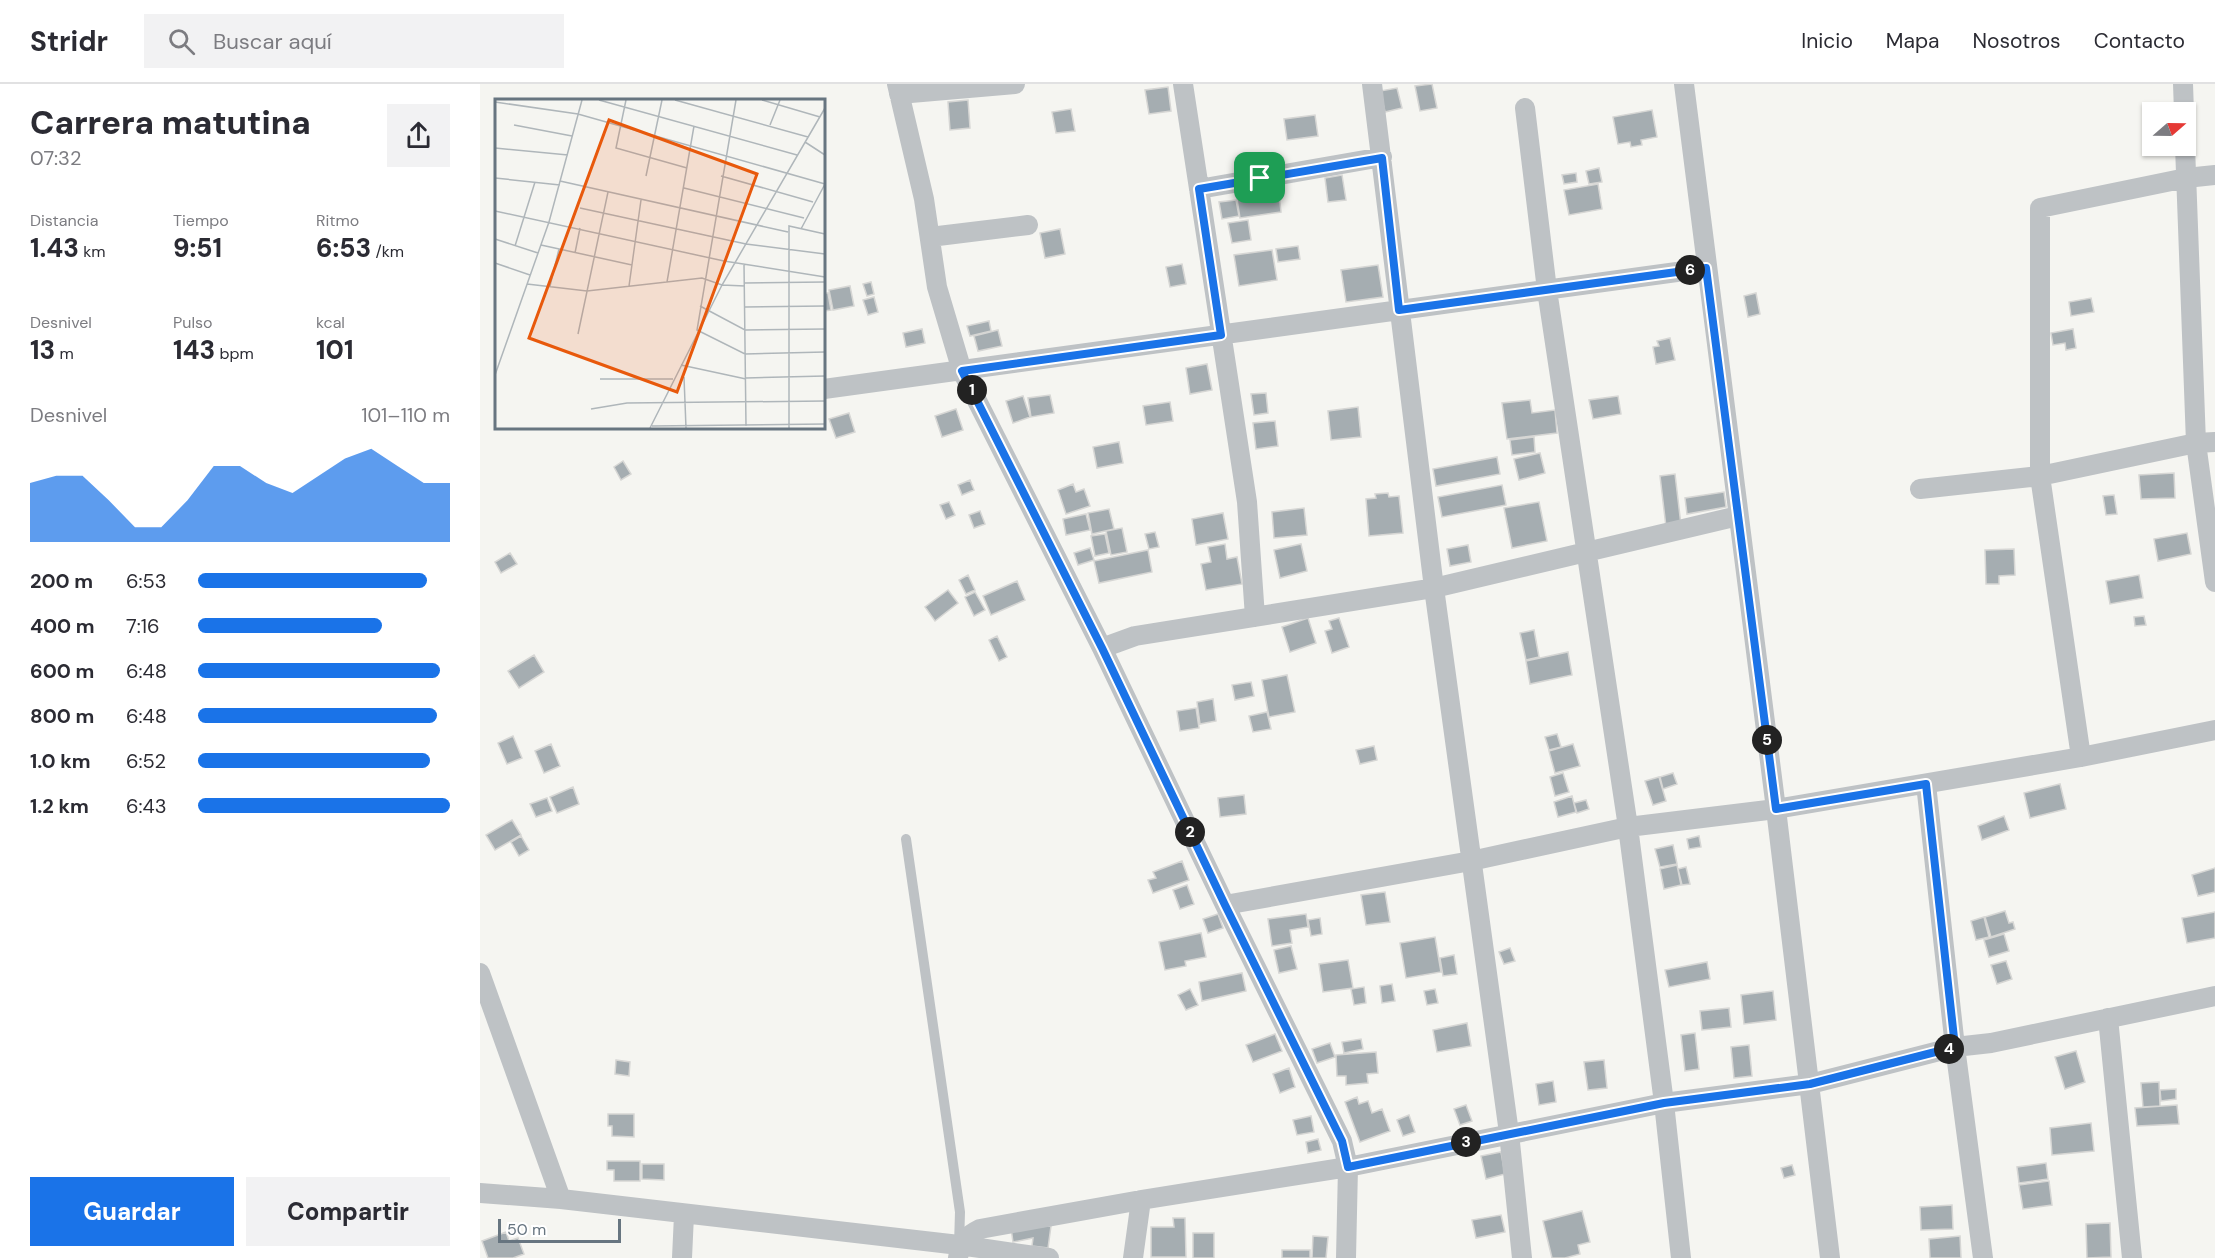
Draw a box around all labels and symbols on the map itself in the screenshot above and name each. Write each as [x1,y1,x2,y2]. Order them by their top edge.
inset map [495,99,825,429]
north arrow [2142,102,2196,156]
pin [1234,152,1285,203]
pin: 6 [1675,255,1705,285]
pin: 1 [957,375,987,405]
pin: 5 [1752,725,1782,755]
pin: 2 [1175,817,1205,847]
pin: 4 [1934,1034,1964,1064]
pin: 3 [1451,1127,1481,1157]
scale bar [498,1216,621,1244]

